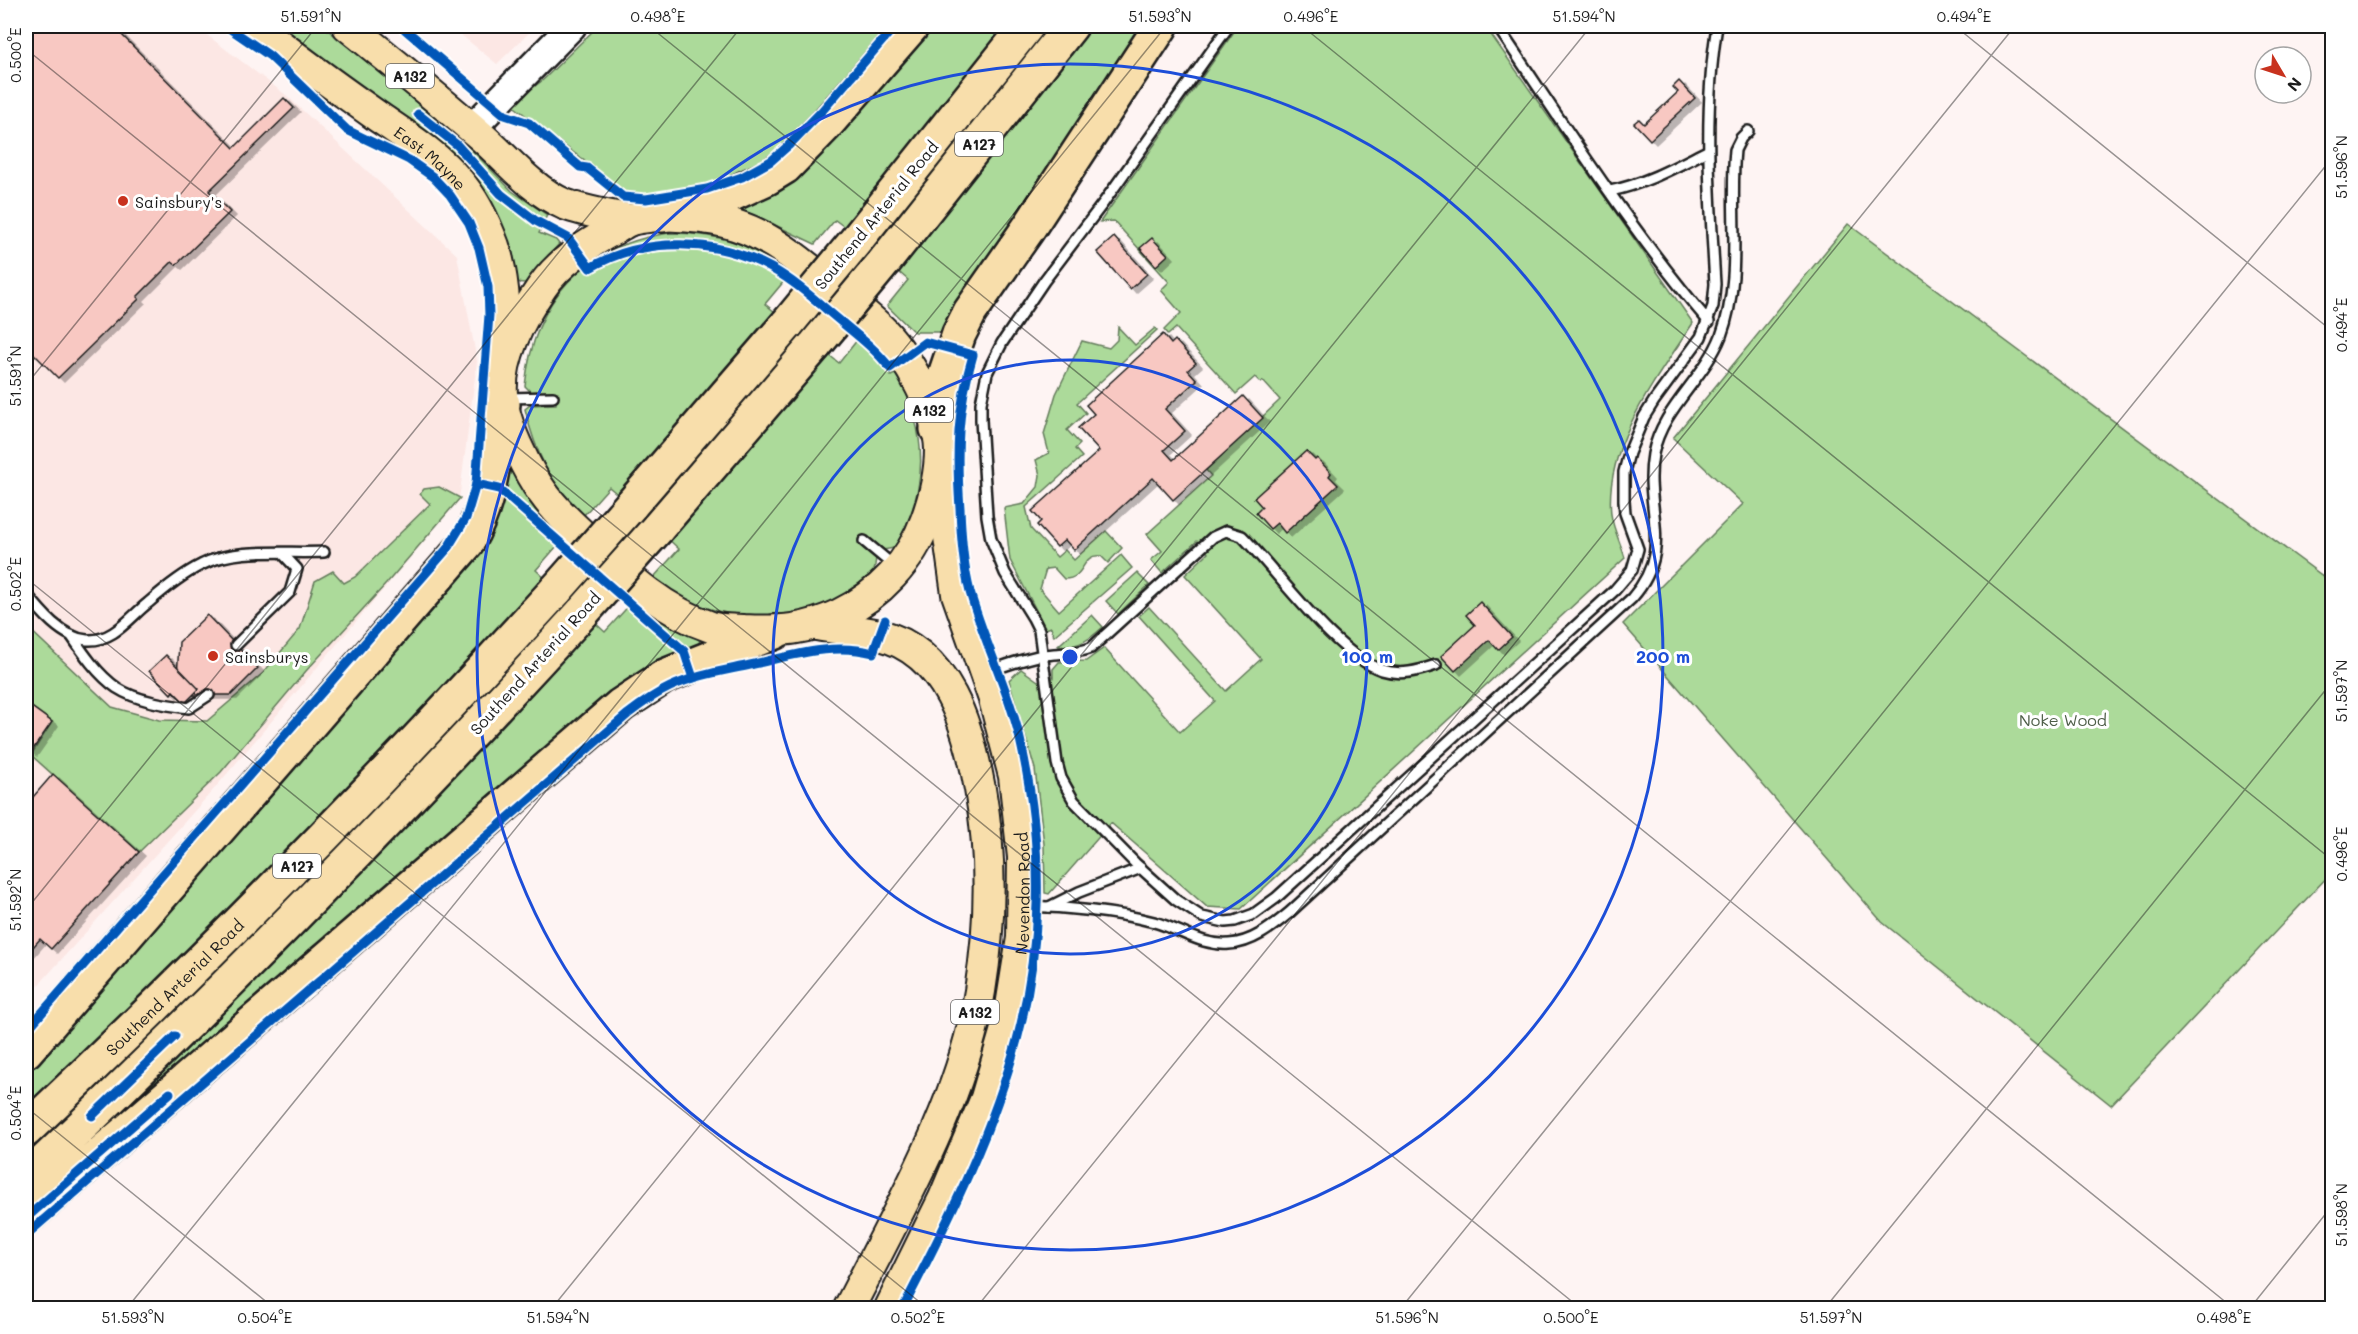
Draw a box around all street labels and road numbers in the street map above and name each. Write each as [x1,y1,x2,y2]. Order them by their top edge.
road number: A132 [386,64,434,88]
street label: East Mayne [391,121,472,194]
road number: A127 [955,132,1003,156]
street label: Southend Arterial Road [810,136,942,294]
road number: A132 [905,398,953,422]
street label: Southend Arterial Road [465,587,605,739]
street label: Nevendon Road [1009,831,1034,956]
road number: A127 [273,854,321,878]
street label: Southend Arterial Road [101,914,248,1059]
road number: A132 [951,1000,999,1024]

